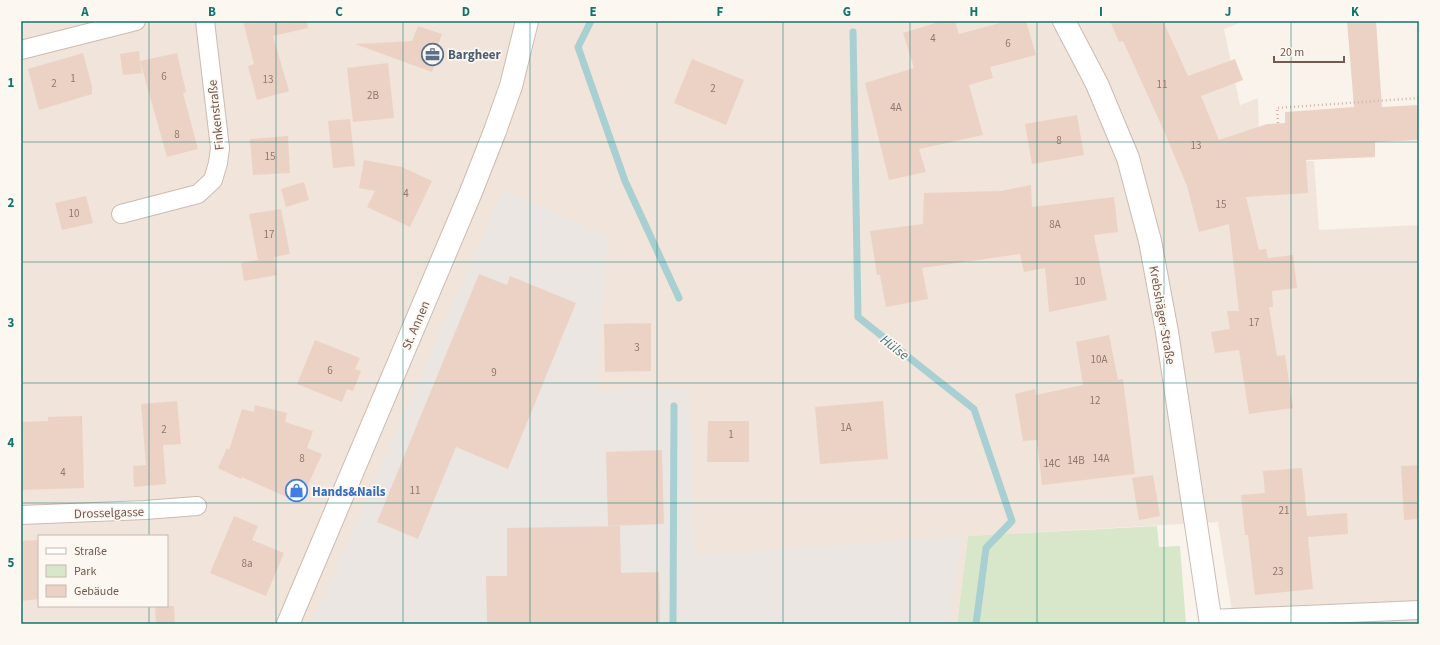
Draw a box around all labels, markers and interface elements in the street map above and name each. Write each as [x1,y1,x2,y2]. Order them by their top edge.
text: A [80,3,89,21]
text: B [208,3,216,21]
text: C [335,3,343,21]
text: D [462,3,470,21]
text: E [589,3,597,21]
text: F [717,3,724,21]
text: G [843,3,851,21]
text: H [970,3,978,21]
text: I [1099,3,1103,21]
text: J [1225,3,1231,21]
text: K [1351,3,1360,21]
house number: 4 [930,31,936,46]
house number: 6 [1005,36,1011,51]
scale bar [1274,38,1344,64]
office icon: Bargheer [419,41,445,67]
text: 20 m [1280,44,1304,61]
place label: Bargheer [448,46,502,64]
house number: 6 [161,69,167,84]
house number: 1 [70,71,76,86]
house number: 13 [263,72,273,87]
text: 1 [8,74,15,92]
house number: 2 [51,76,57,91]
house number: 11 [1157,77,1167,92]
street label: Finkenstraße [203,79,229,151]
house number: 2 [710,81,716,96]
house number: 2B [367,88,379,103]
house number: 4A [890,100,902,115]
house number: 8 [174,127,180,142]
house number: 8 [1056,133,1062,148]
house number: 13 [1191,138,1201,153]
house number: 15 [265,149,275,164]
house number: 4 [403,186,409,201]
text: 2 [8,194,15,212]
house number: 15 [1216,197,1226,212]
house number: 10 [69,206,79,221]
house number: 8A [1049,217,1061,232]
house number: 17 [264,227,274,242]
street label: Krebshäger Straße [1144,264,1180,366]
house number: 10 [1075,274,1085,289]
street label: St. Annen [398,298,434,353]
text: 3 [8,314,15,332]
house number: 17 [1249,315,1259,330]
water label: Hülse [876,330,913,366]
house number: 3 [634,340,640,355]
house number: 10A [1091,352,1107,367]
house number: 6 [327,363,333,378]
house number: 9 [491,365,497,380]
house number: 12 [1090,393,1100,408]
house number: 1A [840,420,852,435]
house number: 2 [161,422,167,437]
house number: 1 [728,427,734,442]
text: 4 [8,434,15,452]
house number: 8 [299,451,305,466]
house number: 14A [1093,451,1109,466]
house number: 14B [1067,453,1085,468]
house number: 14C [1043,456,1061,471]
house number: 4 [60,465,66,480]
shop icon: Hands&Nails [284,478,310,504]
place label: Hands&Nails [312,483,386,501]
house number: 11 [410,483,420,498]
street label: Drosselgasse [74,503,144,523]
house number: 21 [1279,503,1289,518]
legend [38,535,168,607]
text: Straße [74,543,107,560]
text: 5 [8,554,15,572]
house number: 8a [241,556,253,571]
text: Park [74,563,96,580]
house number: 23 [1273,564,1283,579]
text: Gebäude [74,583,119,600]

